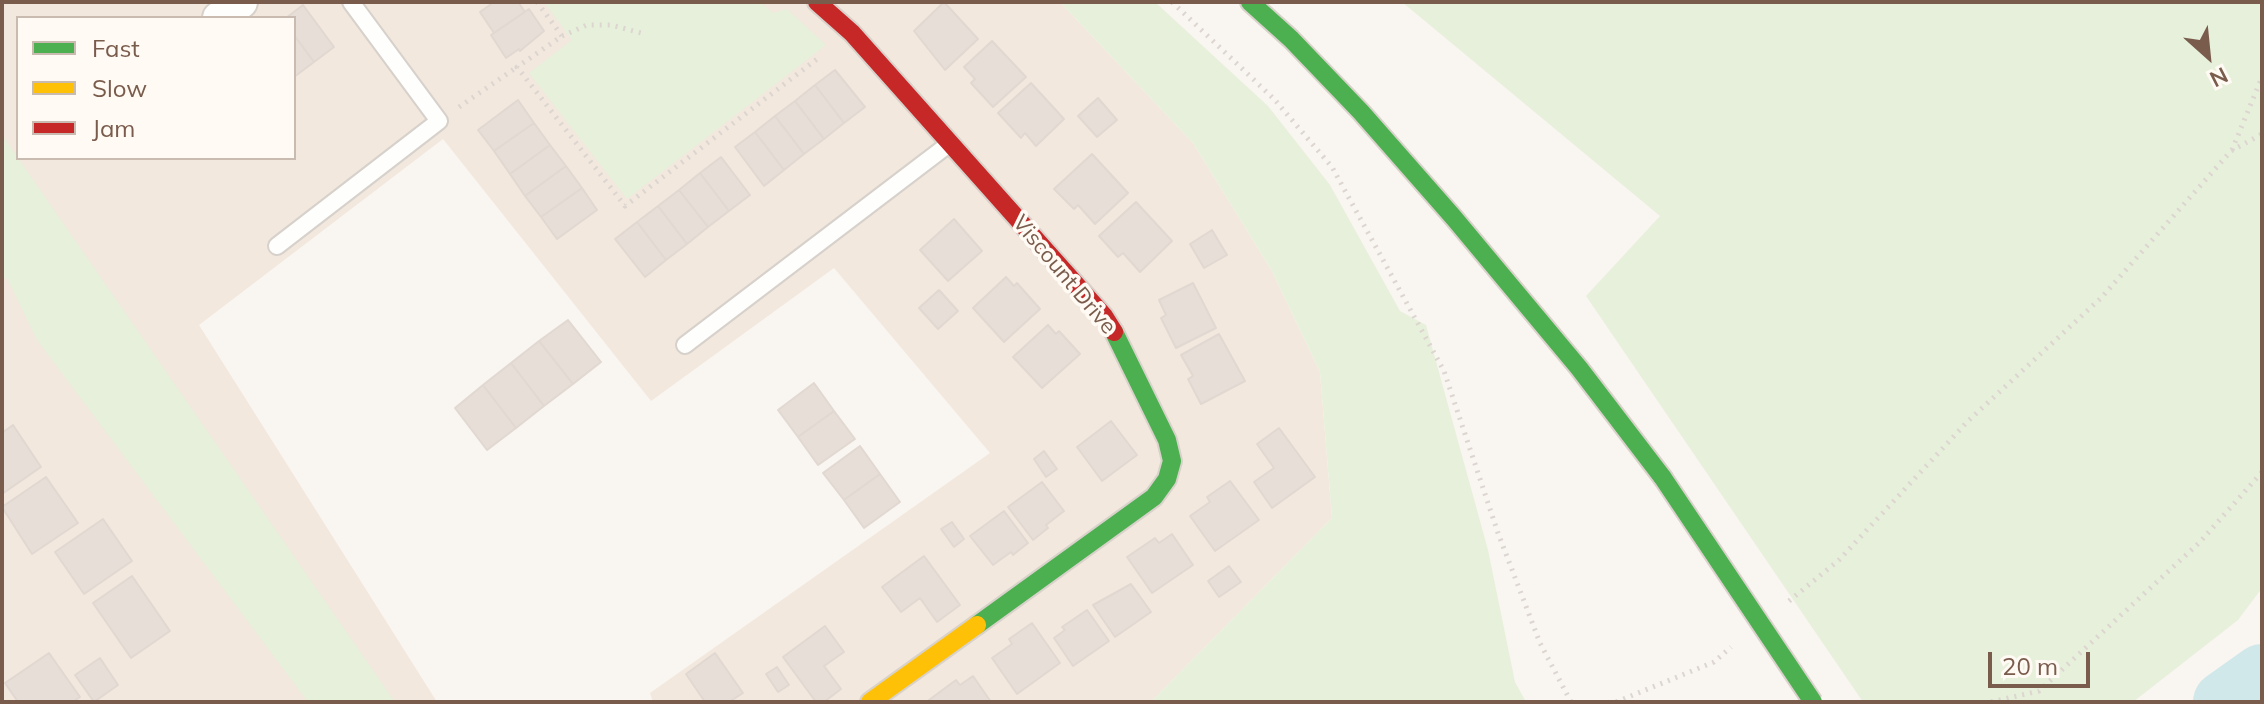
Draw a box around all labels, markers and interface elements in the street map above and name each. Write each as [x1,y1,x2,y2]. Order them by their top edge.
legend [16,16,296,160]
north arrow [2168,16,2248,96]
text: Fast [92,33,140,63]
text: N [2205,61,2233,94]
text: Slow [92,73,147,103]
text: Jam [92,113,135,143]
street label: Viscount Drive [1007,210,1121,340]
scale bar [1992,636,2094,686]
text: 20 m [2002,651,2058,681]

